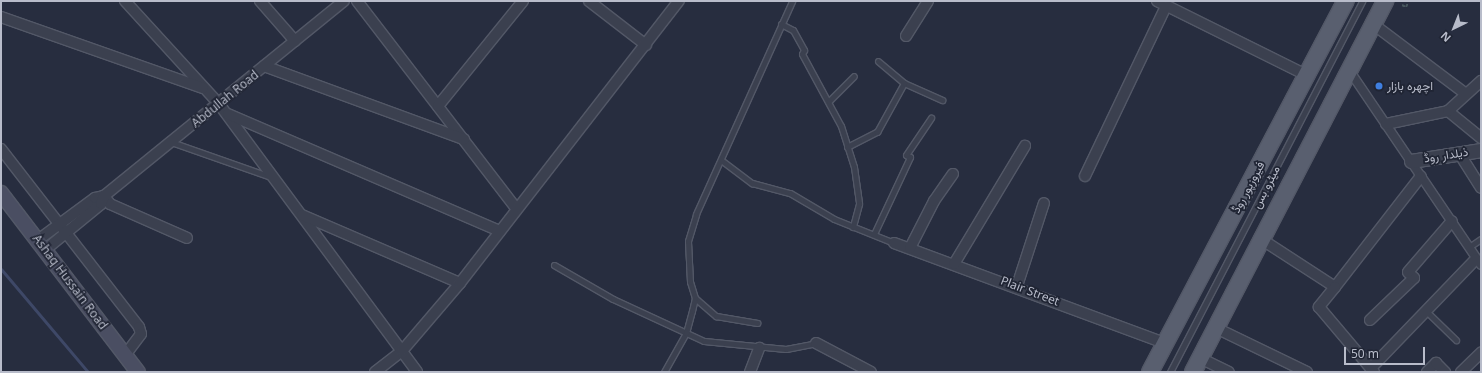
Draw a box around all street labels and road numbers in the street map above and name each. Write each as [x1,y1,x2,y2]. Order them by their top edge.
street label: Abdullah Road [189,68,261,130]
street label: ذیلدار روڈ [1423,144,1469,166]
street label: فیروزپور روڈ [1228,159,1268,215]
street label: میٹرو بس [1249,163,1283,211]
street label: Ashaq Hussain Road [30,232,110,332]
street label: Plair Street [999,273,1061,309]

